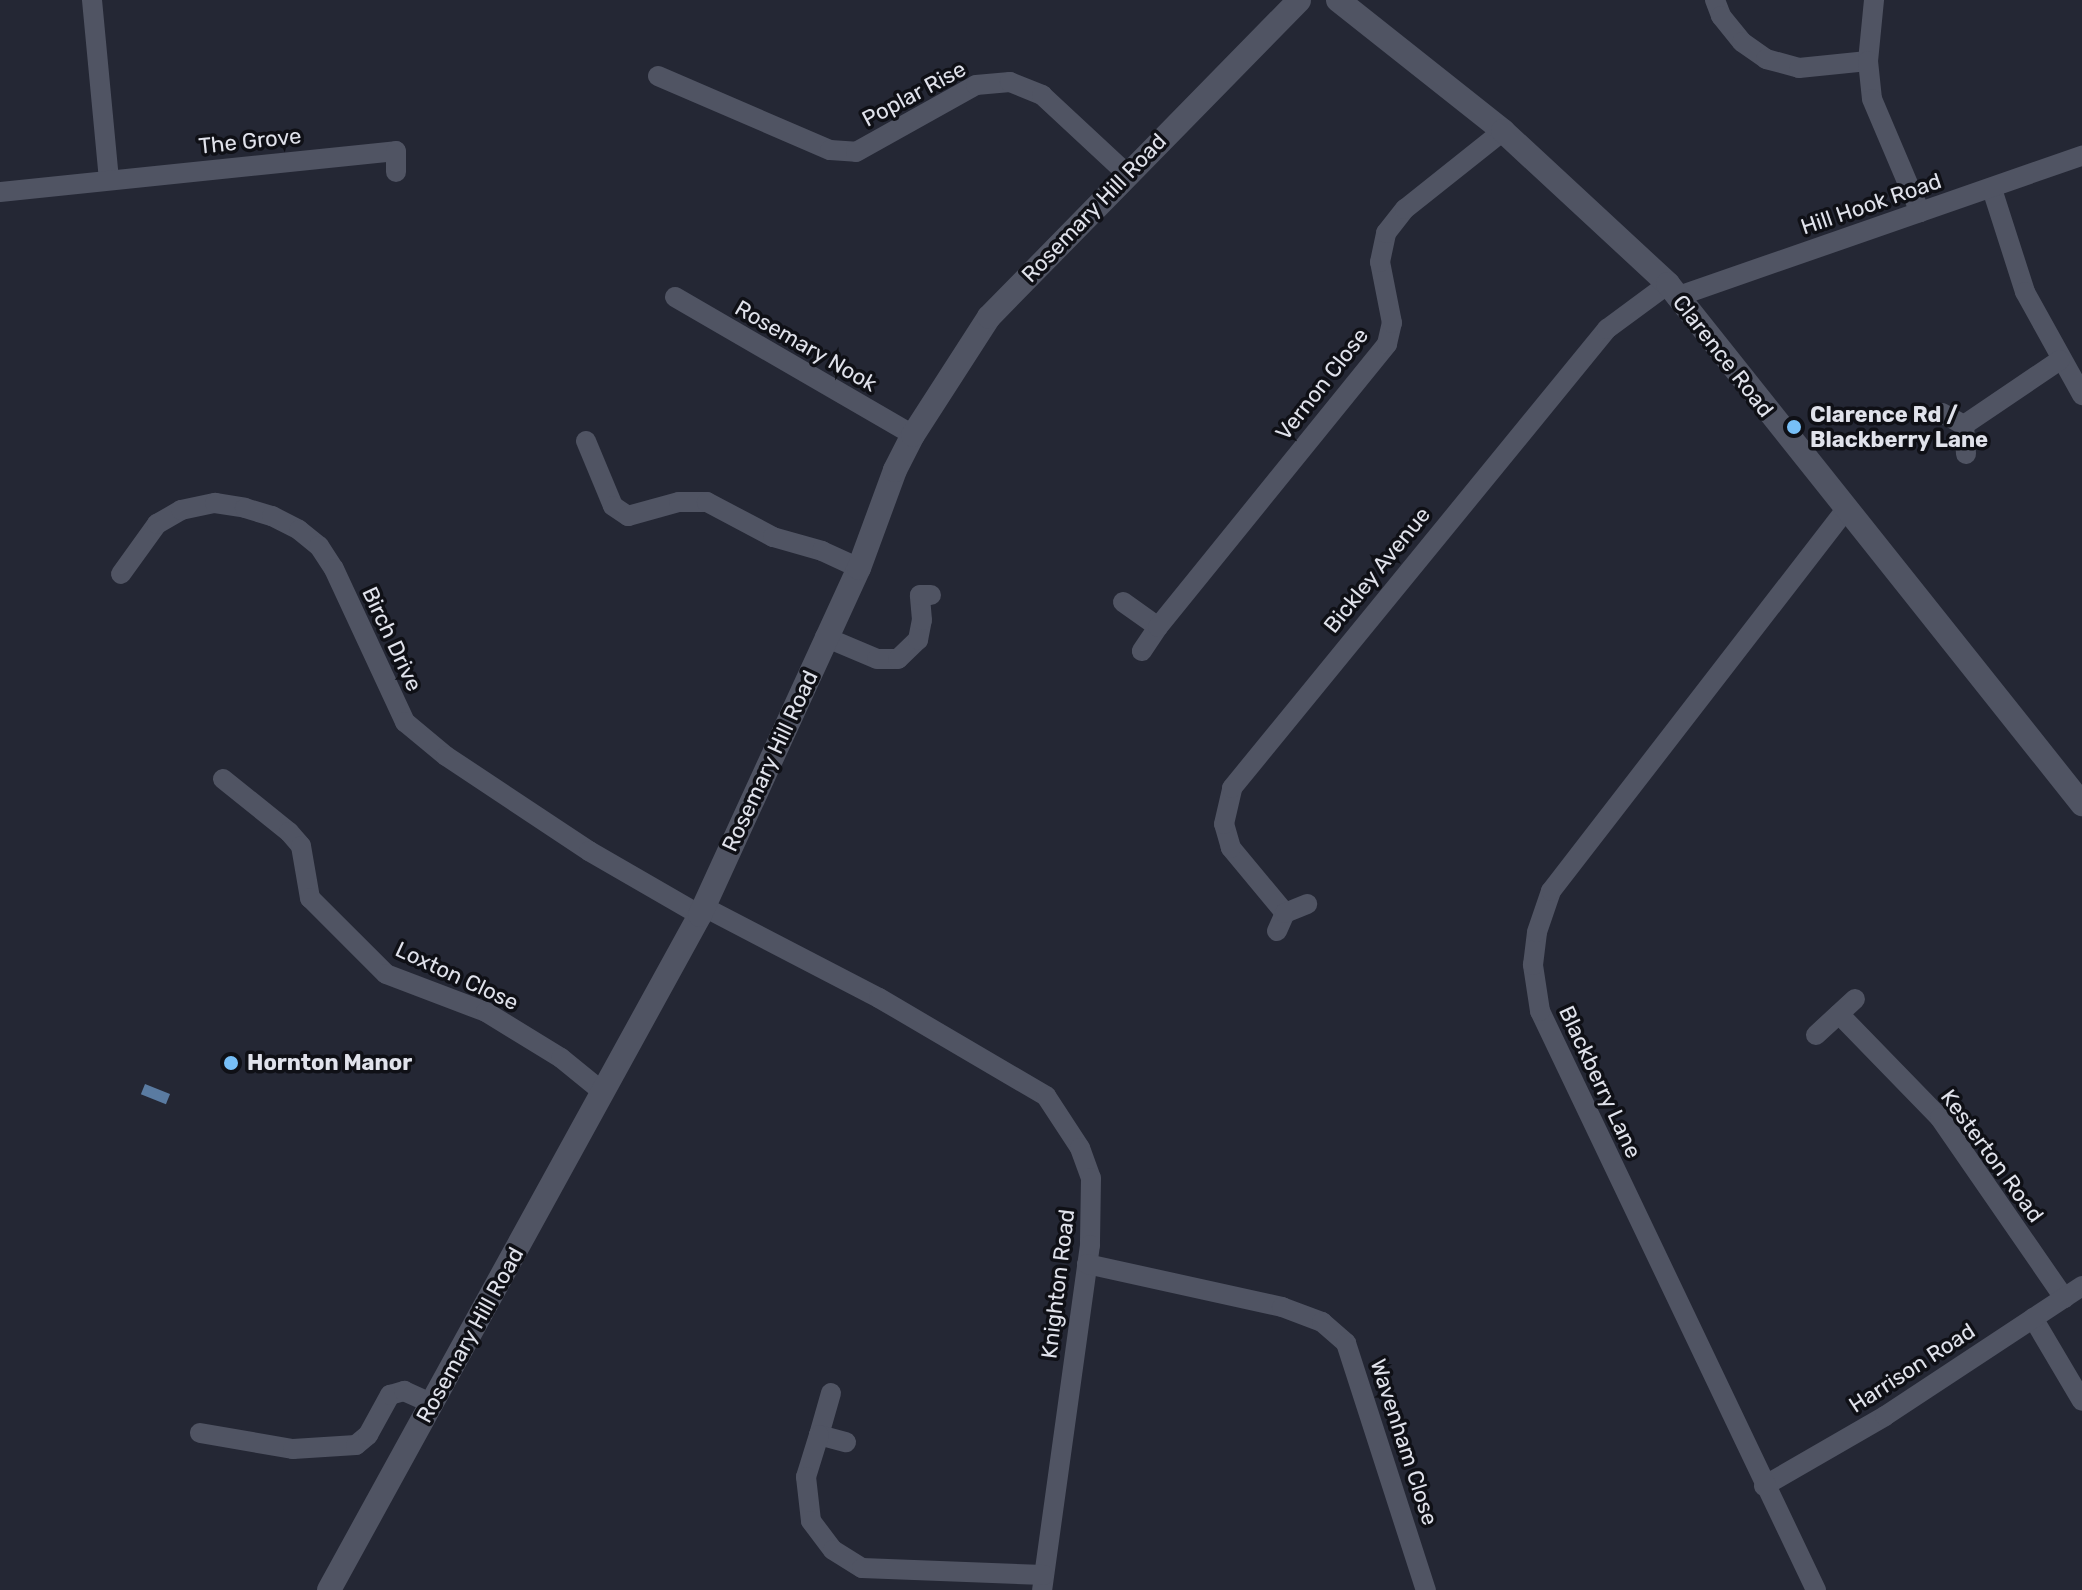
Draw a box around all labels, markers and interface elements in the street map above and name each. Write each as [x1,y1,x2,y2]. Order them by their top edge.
street label: Poplar Rise [857,56,971,132]
street label: The Grove [197,122,303,160]
street label: Rosemary Hill Road [1016,128,1172,288]
street label: Hill Hook Road [1797,168,1945,240]
street label: Clarence Road [1667,290,1779,422]
street label: Rosemary Nook [730,295,882,397]
street label: Vernon Close [1270,323,1374,445]
place label: Clarence Rd / Blackberry Lane [1810,401,1989,452]
marker: Clarence Rd / Blackberry Lane [1785,418,1803,436]
street label: Bickley Avenue [1318,501,1436,639]
street label: Birch Drive [356,583,428,695]
street label: Rosemary Hill Road [716,666,824,856]
street label: Loxton Close [391,936,523,1016]
street label: Blackberry Lane [1553,1001,1647,1163]
place label: Hornton Manor [247,1050,412,1076]
marker: Hornton Manor [222,1054,240,1072]
street label: Kesterton Road [1935,1085,2049,1227]
street label: Knighton Road [1036,1208,1080,1360]
street label: Rosemary Hill Road [411,1242,529,1428]
street label: Harrison Road [1844,1318,1980,1418]
street label: Wavenham Close [1365,1356,1443,1528]

